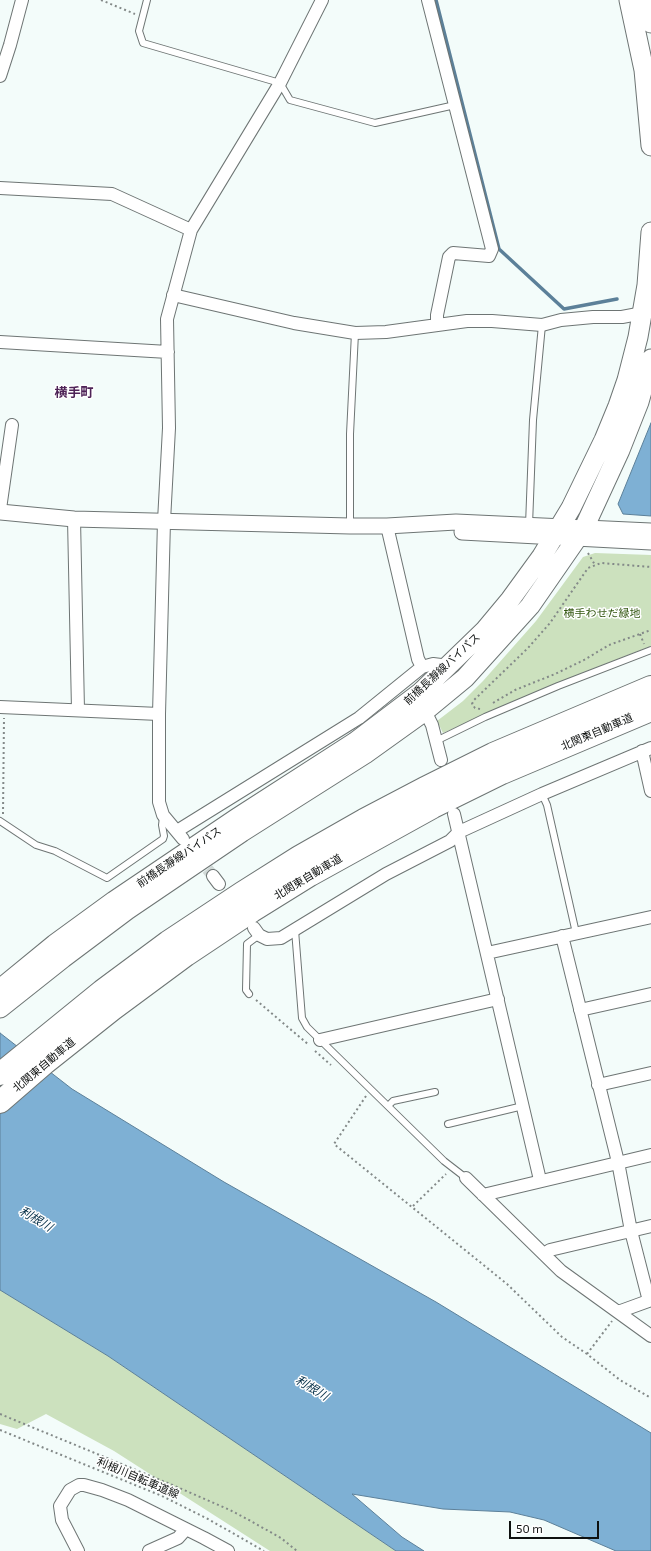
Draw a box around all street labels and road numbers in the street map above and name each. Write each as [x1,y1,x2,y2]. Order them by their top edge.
street label: 前橋長瀞線バイパス [401,630,483,708]
street label: 北関東自動車道 [559,711,635,753]
street label: 前橋長瀞線バイパス [134,824,224,890]
street label: 北関東自動車道 [272,852,344,902]
street label: 北関東自動車道 [10,1035,78,1095]
street label: 利根川自転車道線 [95,1455,181,1501]

